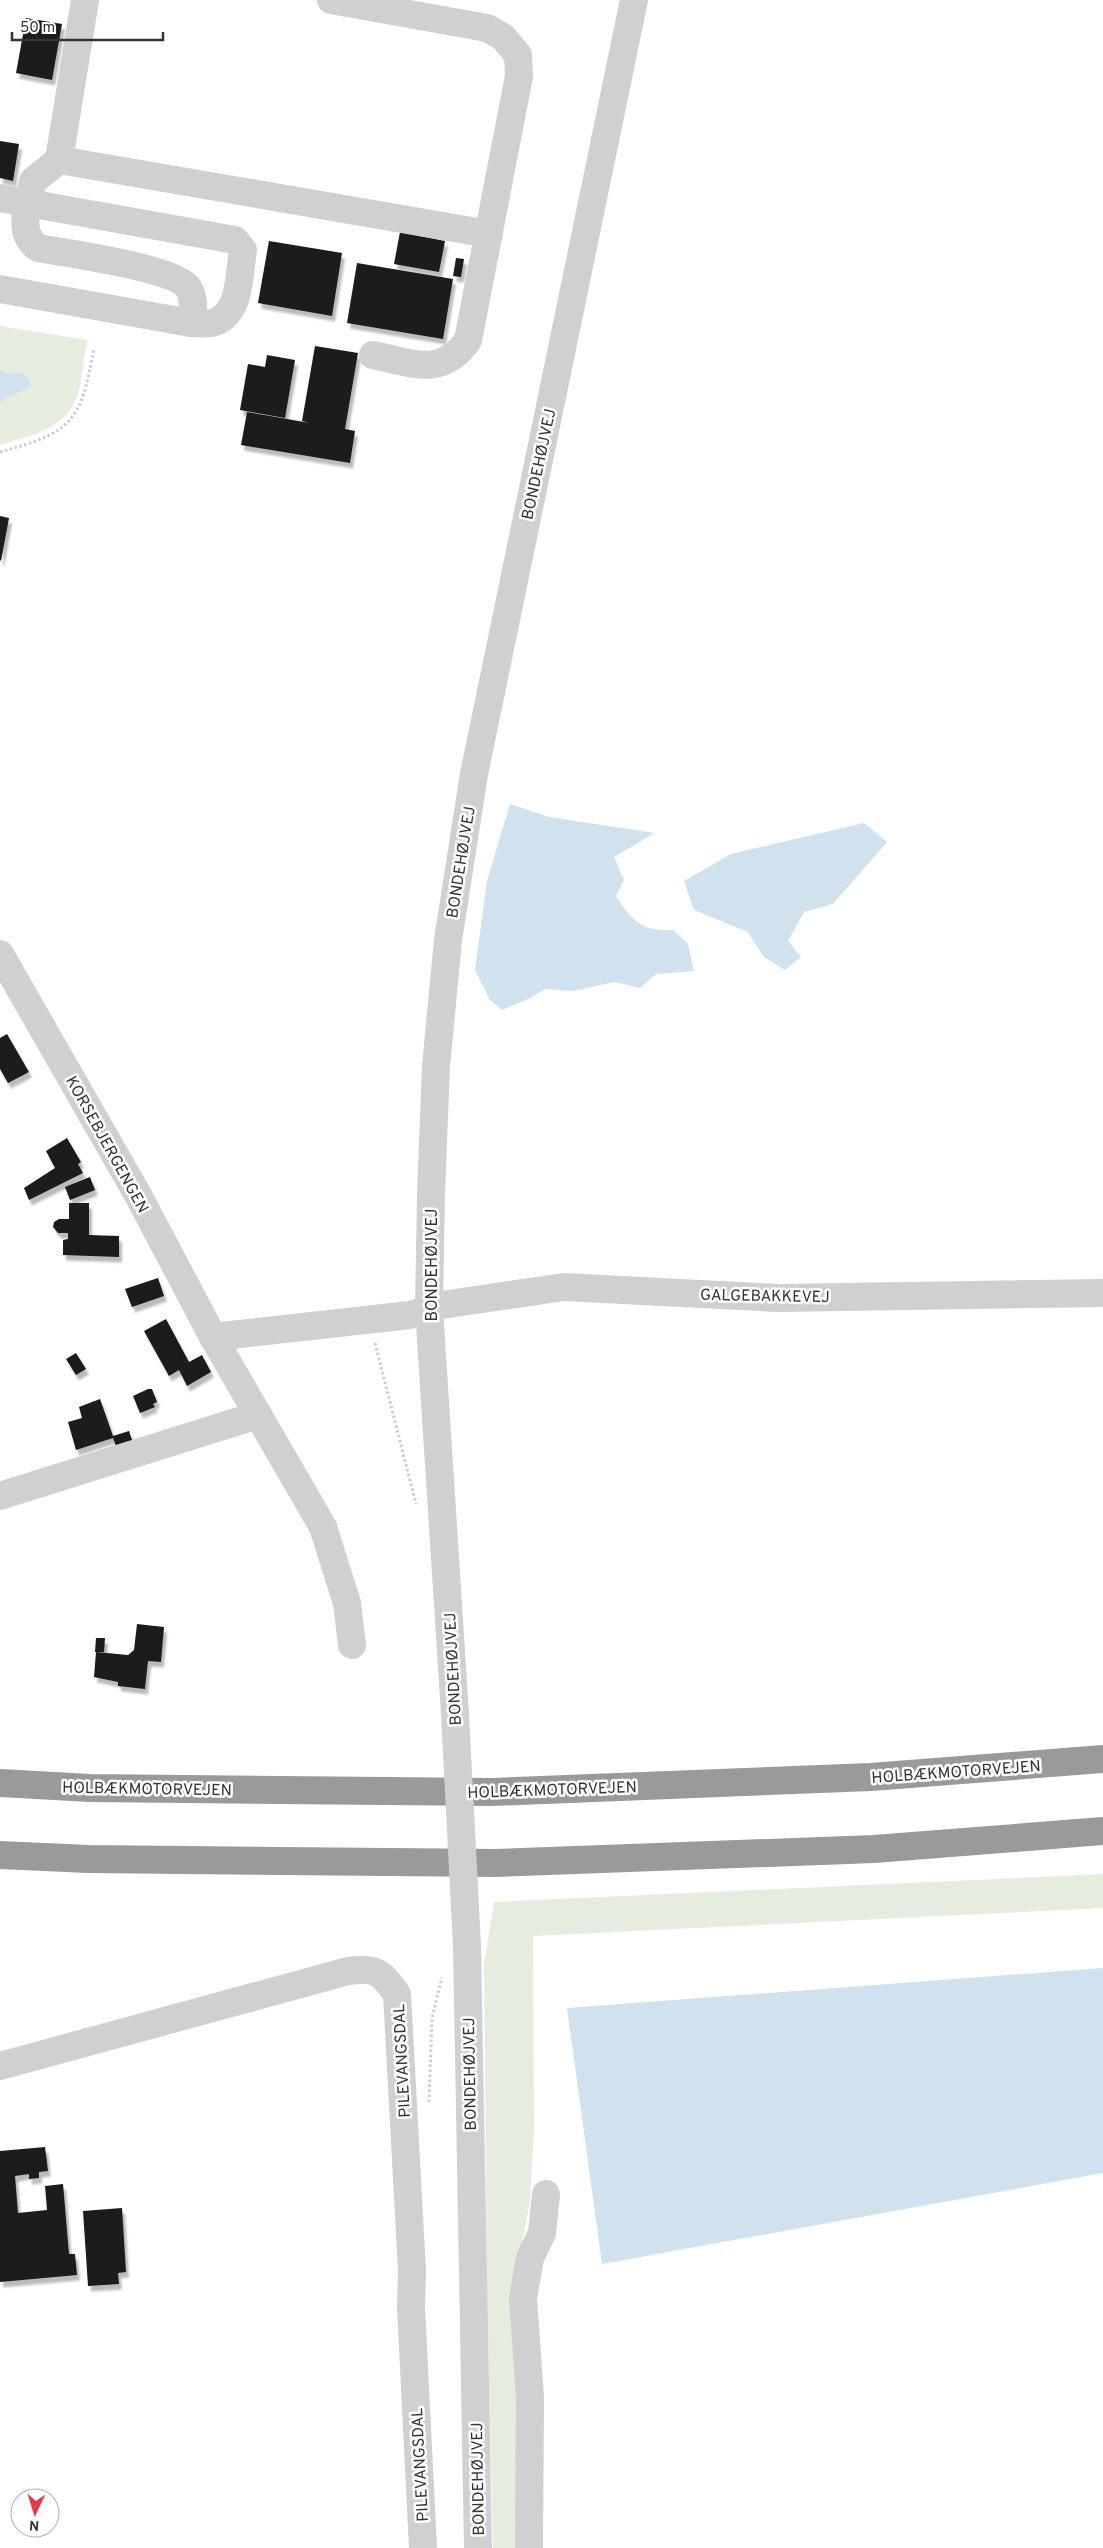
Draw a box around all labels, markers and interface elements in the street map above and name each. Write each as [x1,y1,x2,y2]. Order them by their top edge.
scale bar [12,10,164,42]
text: 50 m [20,19,55,38]
street label: BONDEHØJVEJ [518,407,561,522]
street label: BONDEHØJVEJ [443,805,481,920]
street label: KORSEBJERGENGEN [60,1073,152,1217]
street label: BONDEHØJVEJ [423,1208,443,1322]
street label: GALGEBAKKEVEJ [700,1286,830,1308]
street label: BONDEHØJVEJ [441,1612,467,1726]
street label: HOLBÆKMOTORVEJEN [871,1757,1041,1789]
street label: HOLBÆKMOTORVEJEN [467,1778,637,1804]
street label: HOLBÆKMOTORVEJEN [62,1779,232,1801]
street label: PILEVANGSDAL [390,2003,416,2118]
street label: BONDEHØJVEJ [460,2017,482,2131]
street label: PILEVANGSDAL [408,2407,434,2522]
street label: BONDEHØJVEJ [468,2422,490,2536]
north arrow [10,2488,60,2538]
text: N [29,2516,40,2533]

